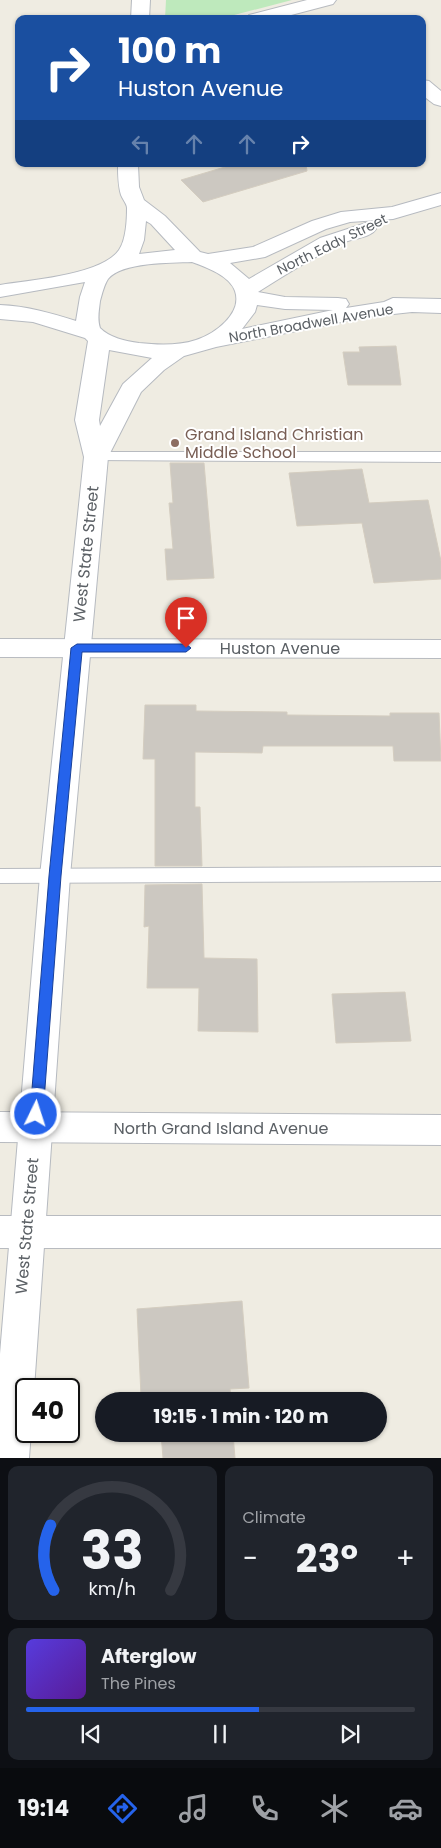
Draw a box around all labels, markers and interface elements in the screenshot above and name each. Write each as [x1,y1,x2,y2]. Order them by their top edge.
text: 100 m [118,26,221,75]
icon: right [35,35,100,100]
text: Huston Avenue [118,73,283,104]
icon: left [127,130,155,158]
icon: ahead [180,130,208,158]
icon: ahead [233,130,261,158]
icon: right [286,130,314,158]
street label: North Eddy Street [273,209,391,279]
street label: North Broadwell Avenue [227,299,395,347]
place label: Grand Island Christian Middle School [185,423,364,464]
marker: Grand Island Christian Middle School [169,437,181,449]
street label: West State Street [67,485,105,623]
pin [165,597,207,648]
icon: arrive [172,604,200,632]
street label: Huston Avenue [220,637,340,660]
position arrow [9,1087,61,1139]
street label: North Grand Island Avenue [114,1117,328,1140]
street label: West State Street [10,1157,44,1295]
speed limit sign: 40 [15,1378,80,1443]
text: 19:15 · 1 min · 120 m [153,1403,329,1430]
text: Climate [243,1506,306,1529]
text: 33 [81,1514,144,1587]
text: 23° [296,1532,358,1585]
text: − [243,1539,258,1578]
text: + [396,1539,415,1578]
text: km/h [88,1576,136,1601]
text: Afterglow [101,1643,196,1670]
text: The Pines [101,1672,176,1695]
icon: previous [77,1720,105,1748]
icon: pause [206,1720,234,1748]
icon: next [336,1720,364,1748]
icon: directions [105,1791,140,1826]
icon: music [176,1791,211,1826]
icon: phone [247,1791,282,1826]
icon: climate [317,1791,352,1826]
icon: car [388,1791,423,1826]
text: 19:14 [18,1793,69,1824]

